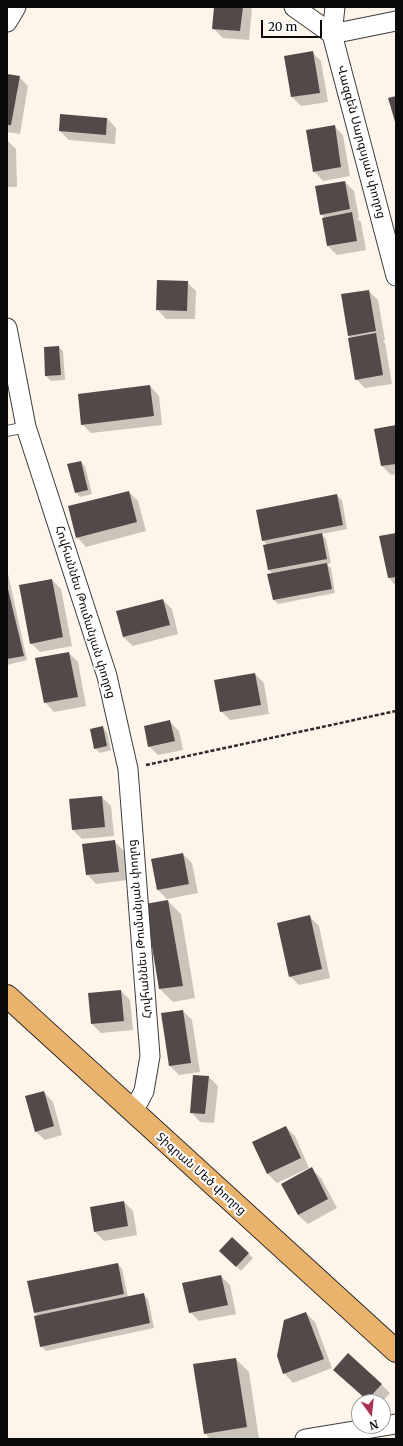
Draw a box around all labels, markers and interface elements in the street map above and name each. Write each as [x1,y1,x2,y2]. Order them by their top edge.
scale bar [263,12,324,38]
text: 20 m [268,19,297,34]
street label: Վազգեն Սարգսյան փողոց [334,64,388,220]
street label: Հովհաննես Թումանյան փողոց [52,524,118,700]
street label: Հովհաննես Թումանյան փողոց [125,839,155,1019]
street label: Տիգրան Մեծ փողոց [153,1130,249,1218]
north arrow [351,1394,391,1434]
text: N [368,1417,380,1433]

